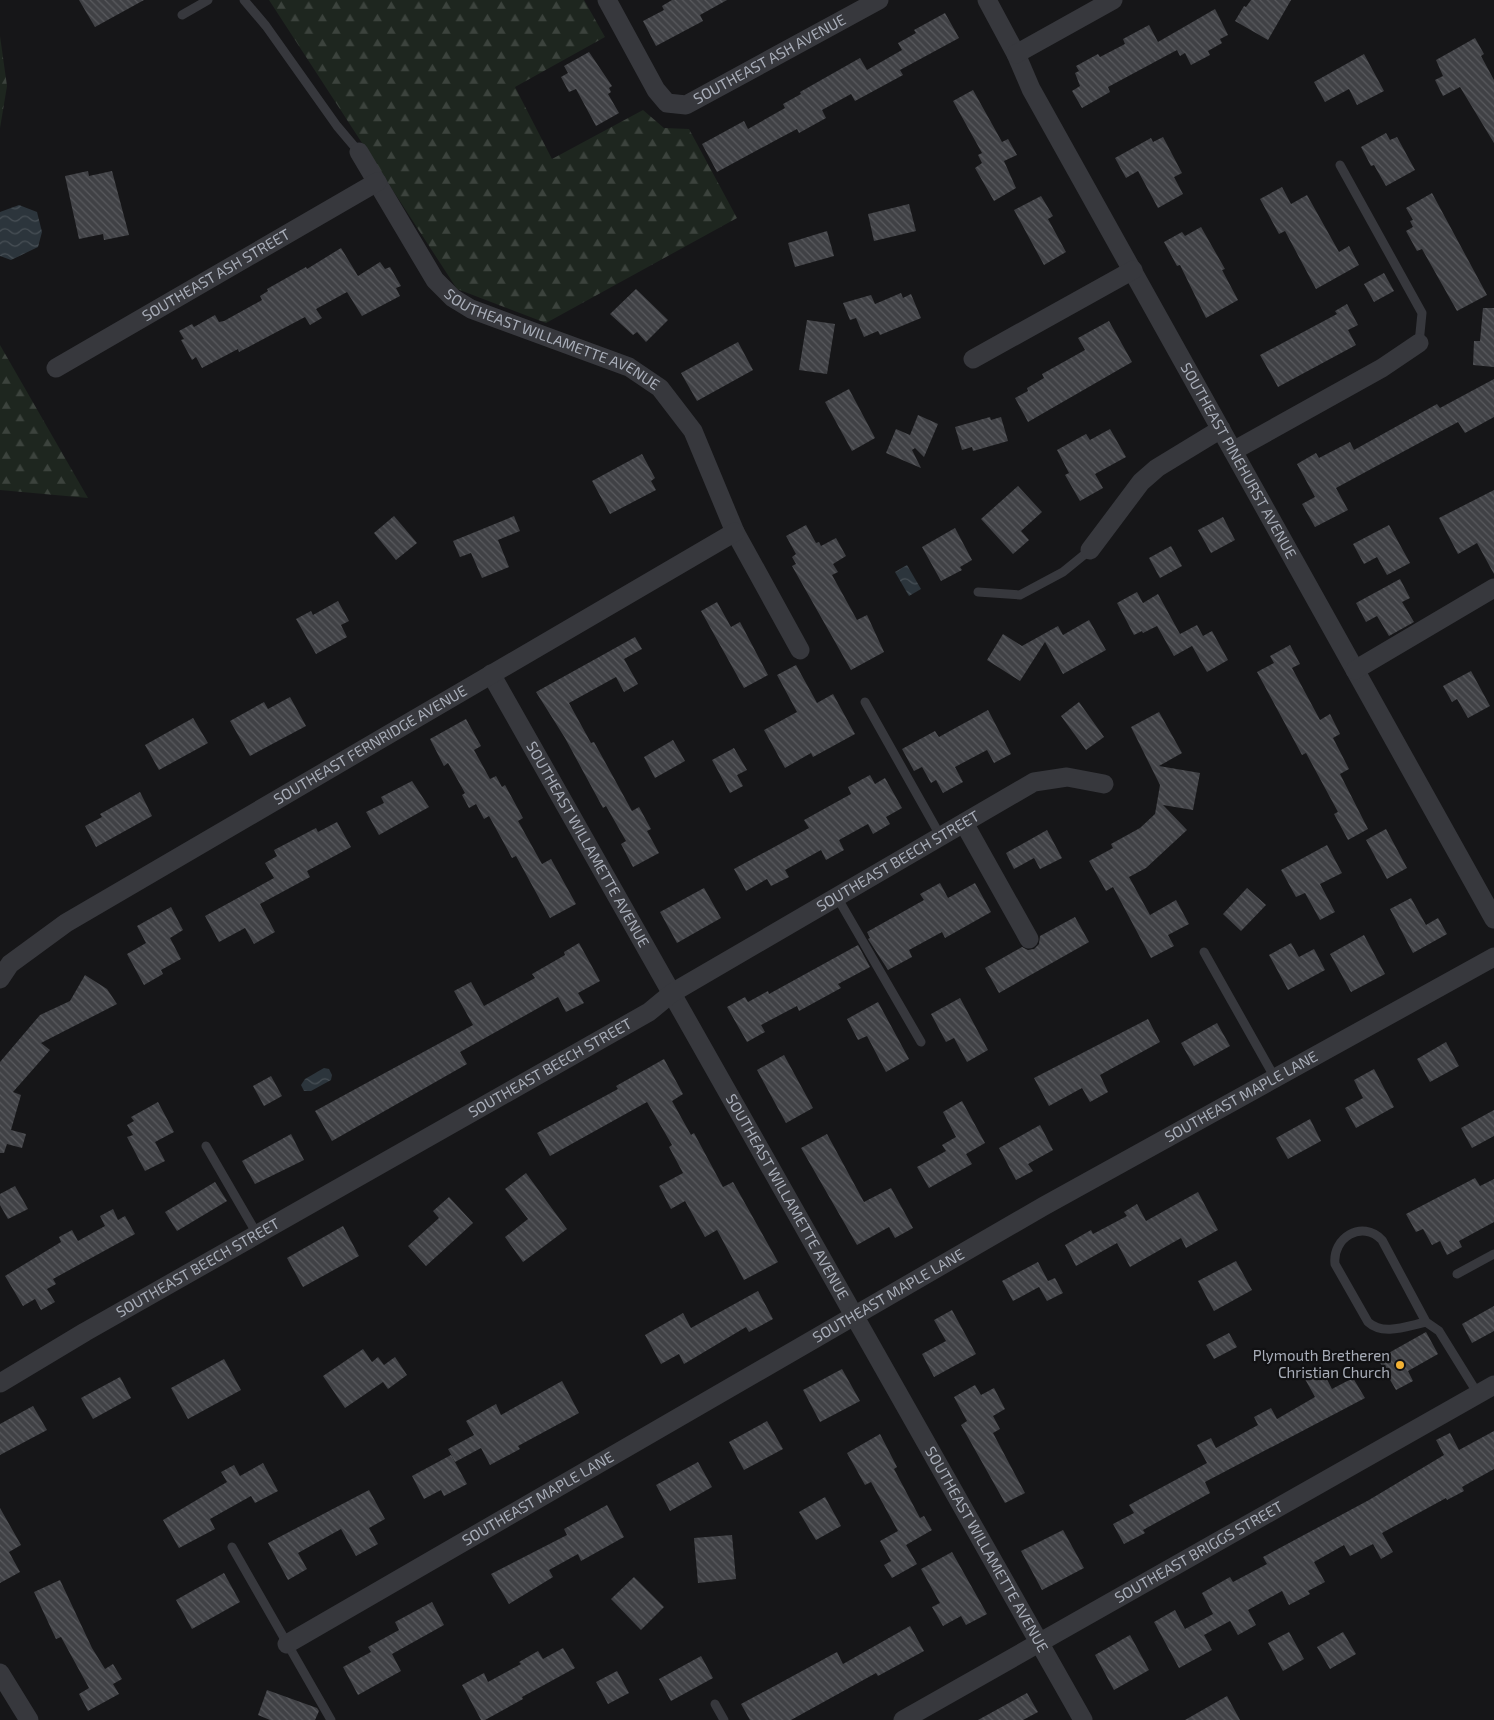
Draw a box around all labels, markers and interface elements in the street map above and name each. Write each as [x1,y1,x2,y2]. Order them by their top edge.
street label: SOUTHEAST ASH AVENUE [690,10,849,107]
street label: SOUTHEAST ASH STREET [138,224,293,324]
street label: SOUTHEAST WILLAMETTE AVENUE [441,284,664,393]
street label: SOUTHEAST PINEHURST AVENUE [1177,359,1301,561]
street label: SOUTHEAST FERNRIDGE AVENUE [270,681,470,808]
street label: SOUTHEAST WILLAMETTE AVENUE [523,738,654,950]
street label: SOUTHEAST BEECH STREET [813,806,982,915]
street label: SOUTHEAST BEECH STREET [465,1014,635,1121]
street label: SOUTHEAST MAPLE LANE [1161,1046,1320,1145]
street label: SOUTHEAST WILLAMETTE AVENUE [723,1090,853,1303]
street label: SOUTHEAST BEECH STREET [113,1213,283,1321]
street label: SOUTHEAST MAPLE LANE [809,1244,967,1346]
place label: Plymouth Bretheren Christian Church [1253,1346,1390,1381]
marker: Plymouth Bretheren Christian Church [1394,1359,1406,1371]
street label: SOUTHEAST WILLAMETTE AVENUE [922,1443,1053,1655]
street label: SOUTHEAST MAPLE LANE [459,1447,616,1549]
street label: SOUTHEAST BRIGGS STREET [1111,1497,1286,1606]

